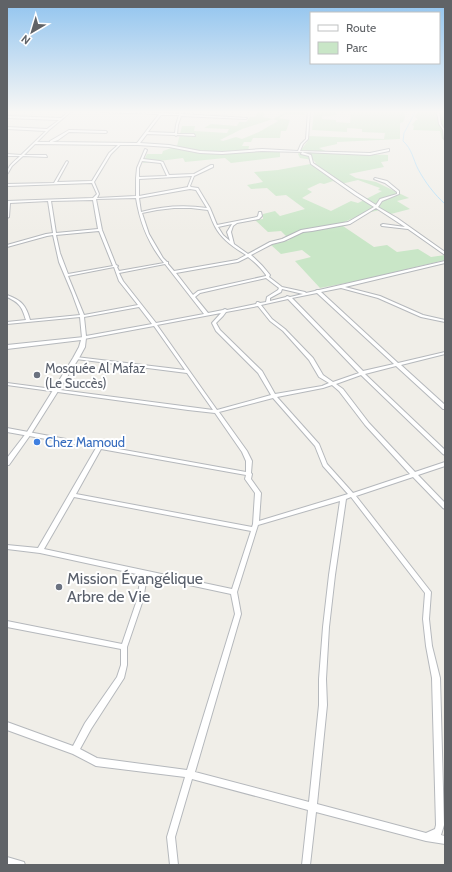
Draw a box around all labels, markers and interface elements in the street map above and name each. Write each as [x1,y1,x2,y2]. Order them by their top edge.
north arrow [12,12,52,52]
legend [310,12,440,64]
text: Route [346,20,376,35]
text: N [18,32,33,48]
text: Parc [346,40,368,55]
place label: Mosquée Al Mafaz (Le Succès) [45,360,145,391]
marker: Mosquée Al Mafaz (Le Succès) [32,370,42,380]
place label: Chez Mamoud [45,434,125,450]
marker: Chez Mamoud [32,437,42,447]
place label: Mission Évangélique Arbre de Vie [67,569,203,606]
marker: Mission Évangélique Arbre de Vie [54,582,64,592]

